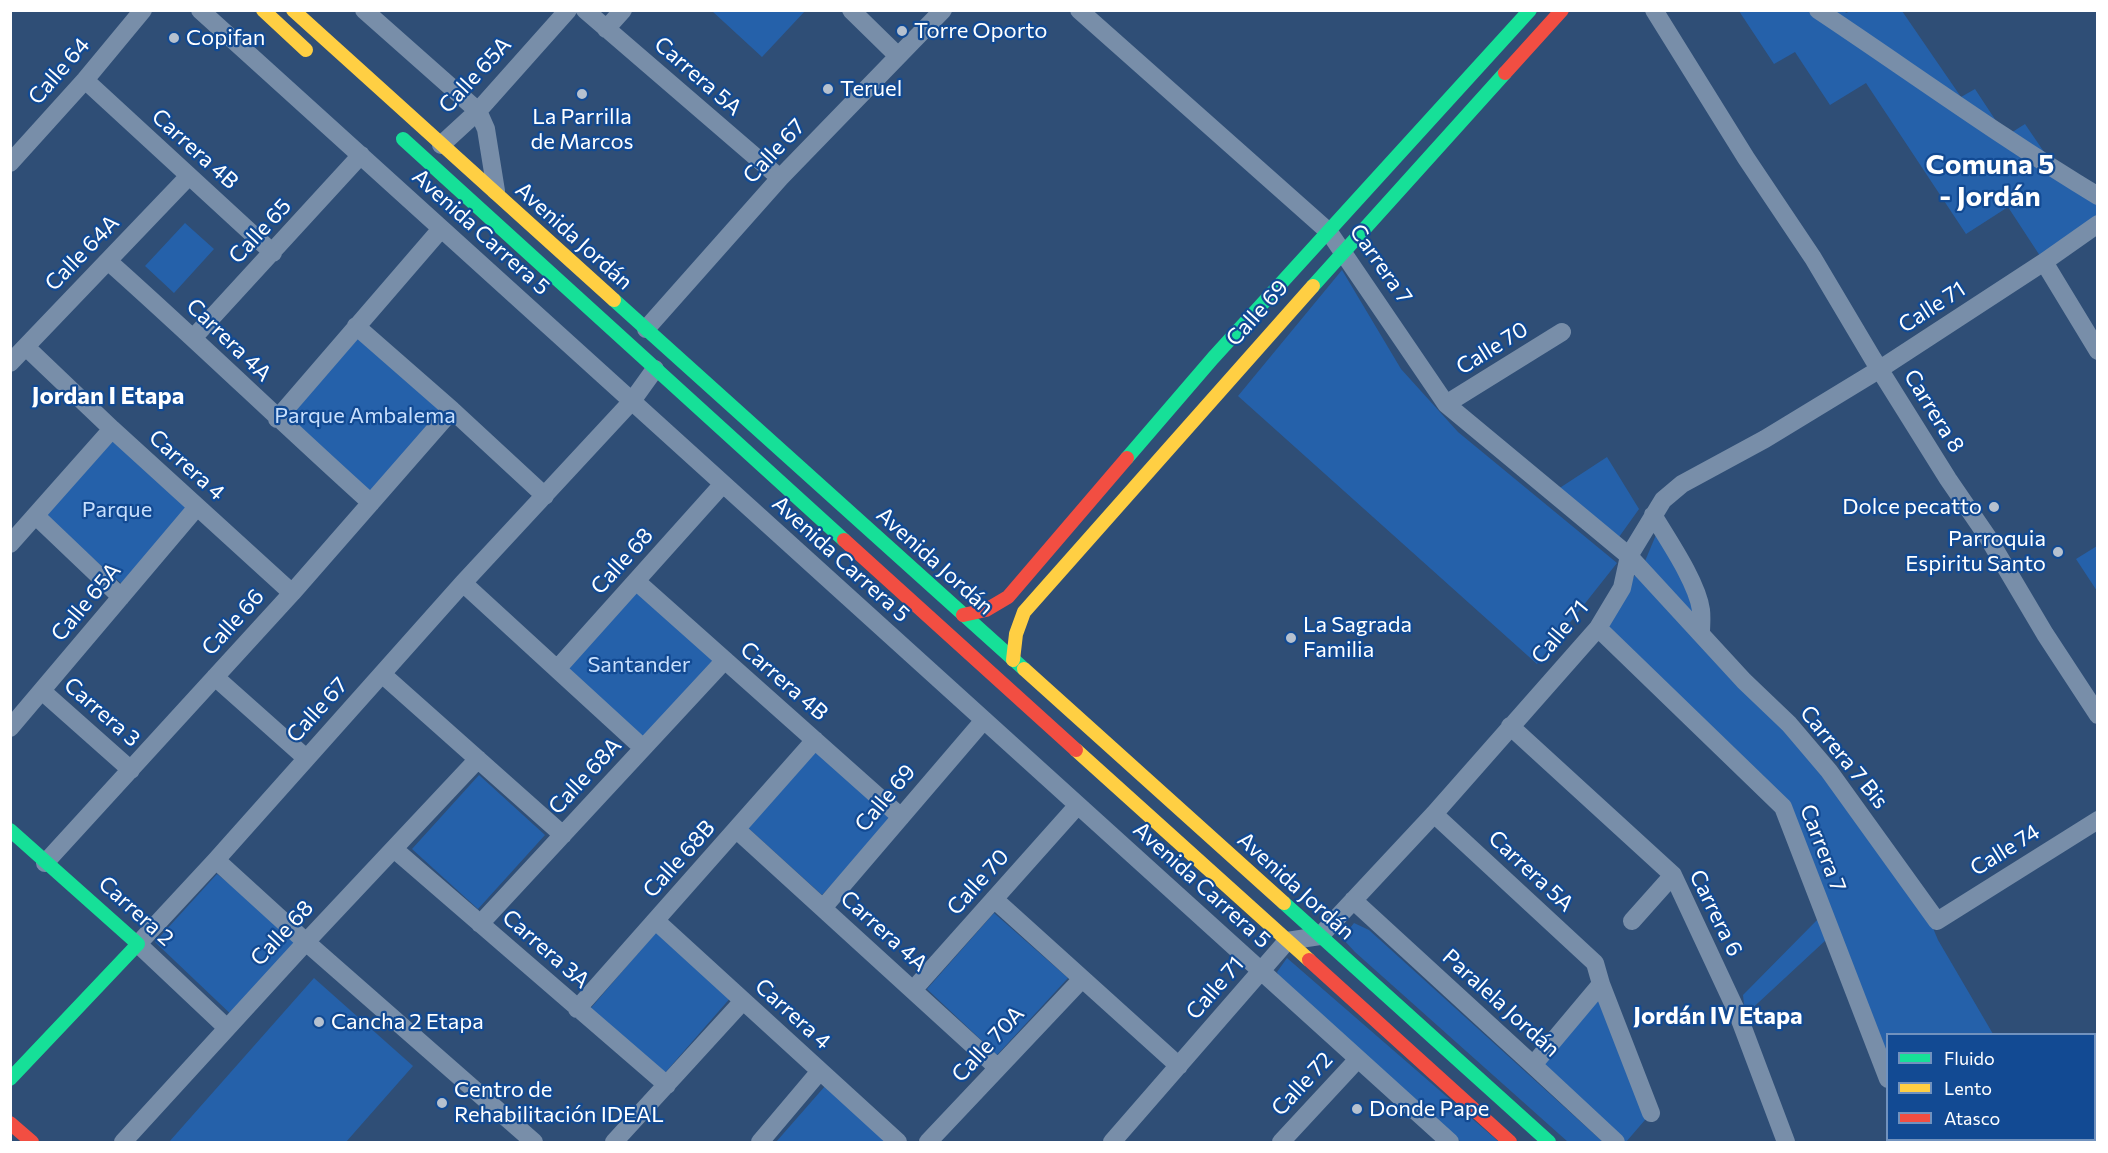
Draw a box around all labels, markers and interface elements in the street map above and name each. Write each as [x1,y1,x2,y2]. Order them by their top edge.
place label: Torre Oporto [914,18,1047,44]
marker: Torre Oporto [895,24,909,38]
place label: Copifan [186,25,265,51]
marker: Copifan [167,31,181,45]
street label: Carrera 5A [649,31,747,121]
street label: Calle 64 [23,32,95,110]
street label: Calle 65A [433,32,517,118]
place label: Teruel [840,76,902,102]
marker: Teruel [821,82,835,96]
marker: La Parrilla de Marcos [575,87,589,101]
street label: Carrera 4B [146,103,244,195]
place label: La Parrilla de Marcos [530,104,634,156]
street label: Calle 67 [738,113,810,189]
district label: Comuna 5 - Jordán [1926,148,2054,214]
street label: Avenida Carrera 5 [407,163,555,301]
street label: Avenida Jordán [510,177,638,295]
street label: Calle 65 [223,193,297,269]
street label: Calle 64A [39,210,125,296]
street label: Carrera 7 [1344,219,1418,309]
street label: Calle 69 [1220,274,1294,352]
street label: Calle 71 [1894,276,1970,338]
street label: Carrera 4A [181,293,277,387]
street label: Calle 70 [1451,316,1533,380]
street label: Carrera 8 [1898,365,1970,457]
district label: Jordan I Etapa [32,382,184,410]
park label: Parque Ambalema [274,403,456,429]
street label: Carrera 4 [144,424,230,506]
street label: Avenida Carrera 5 [767,490,915,628]
place label: Dolce pecatto [1842,494,1982,520]
park label: Parque [82,497,152,523]
marker: Dolce pecatto [1987,500,2001,514]
street label: Avenida Jordán [871,502,999,620]
street label: Calle 68 [585,522,659,600]
place label: Parroquia Espiritu Santo [1905,526,2046,578]
marker: Parroquia Espiritu Santo [2051,545,2065,559]
street label: Calle 65A [46,557,126,647]
street label: Calle 66 [196,583,270,661]
street label: Calle 71 [1526,595,1594,669]
place label: La Sagrada Familia [1303,612,1412,664]
marker: La Sagrada Familia [1284,631,1298,645]
street label: Carrera 4B [735,636,833,726]
park label: Santander [587,652,691,678]
street label: Carrera 3 [59,672,145,752]
street label: Calle 67 [281,672,353,748]
street label: Carrera 7 Bis [1794,700,1894,814]
street label: Calle 68A [543,732,627,820]
street label: Calle 69 [849,759,921,837]
street label: Carrera 7 [1794,801,1852,895]
street label: Calle 68B [638,815,720,903]
street label: Avenida Carrera 5 [1128,816,1276,954]
street label: Calle 74 [1965,818,2045,882]
street label: Carrera 5A [1483,825,1579,917]
street label: Avenida Jordán [1232,827,1360,945]
street label: Calle 70 [942,844,1014,920]
street label: Carrera 6 [1684,865,1748,961]
street label: Carrera 2 [93,870,179,952]
street label: Carrera 4A [835,885,933,977]
street label: Calle 68 [245,895,319,971]
street label: Carrera 3A [497,904,595,994]
street label: Paralela Jordán [1437,943,1565,1063]
street label: Calle 71 [1181,951,1249,1025]
street label: Carrera 4 [750,973,836,1055]
street label: Calle 70A [946,1001,1030,1087]
district label: Jordán IV Etapa [1633,1002,1803,1030]
place label: Cancha 2 Etapa [331,1009,484,1035]
marker: Cancha 2 Etapa [312,1015,326,1029]
legend [1886,1033,2096,1141]
street label: Calle 72 [1266,1047,1338,1121]
text: Fluido [1944,1047,1995,1069]
place label: Centro de Rehabilitación IDEAL [454,1077,664,1128]
text: Lento [1944,1077,1992,1099]
marker: Centro de Rehabilitación IDEAL [435,1096,449,1110]
place label: Donde Pape [1369,1096,1489,1122]
marker: Donde Pape [1350,1102,1364,1116]
text: Atasco [1944,1107,2000,1129]

